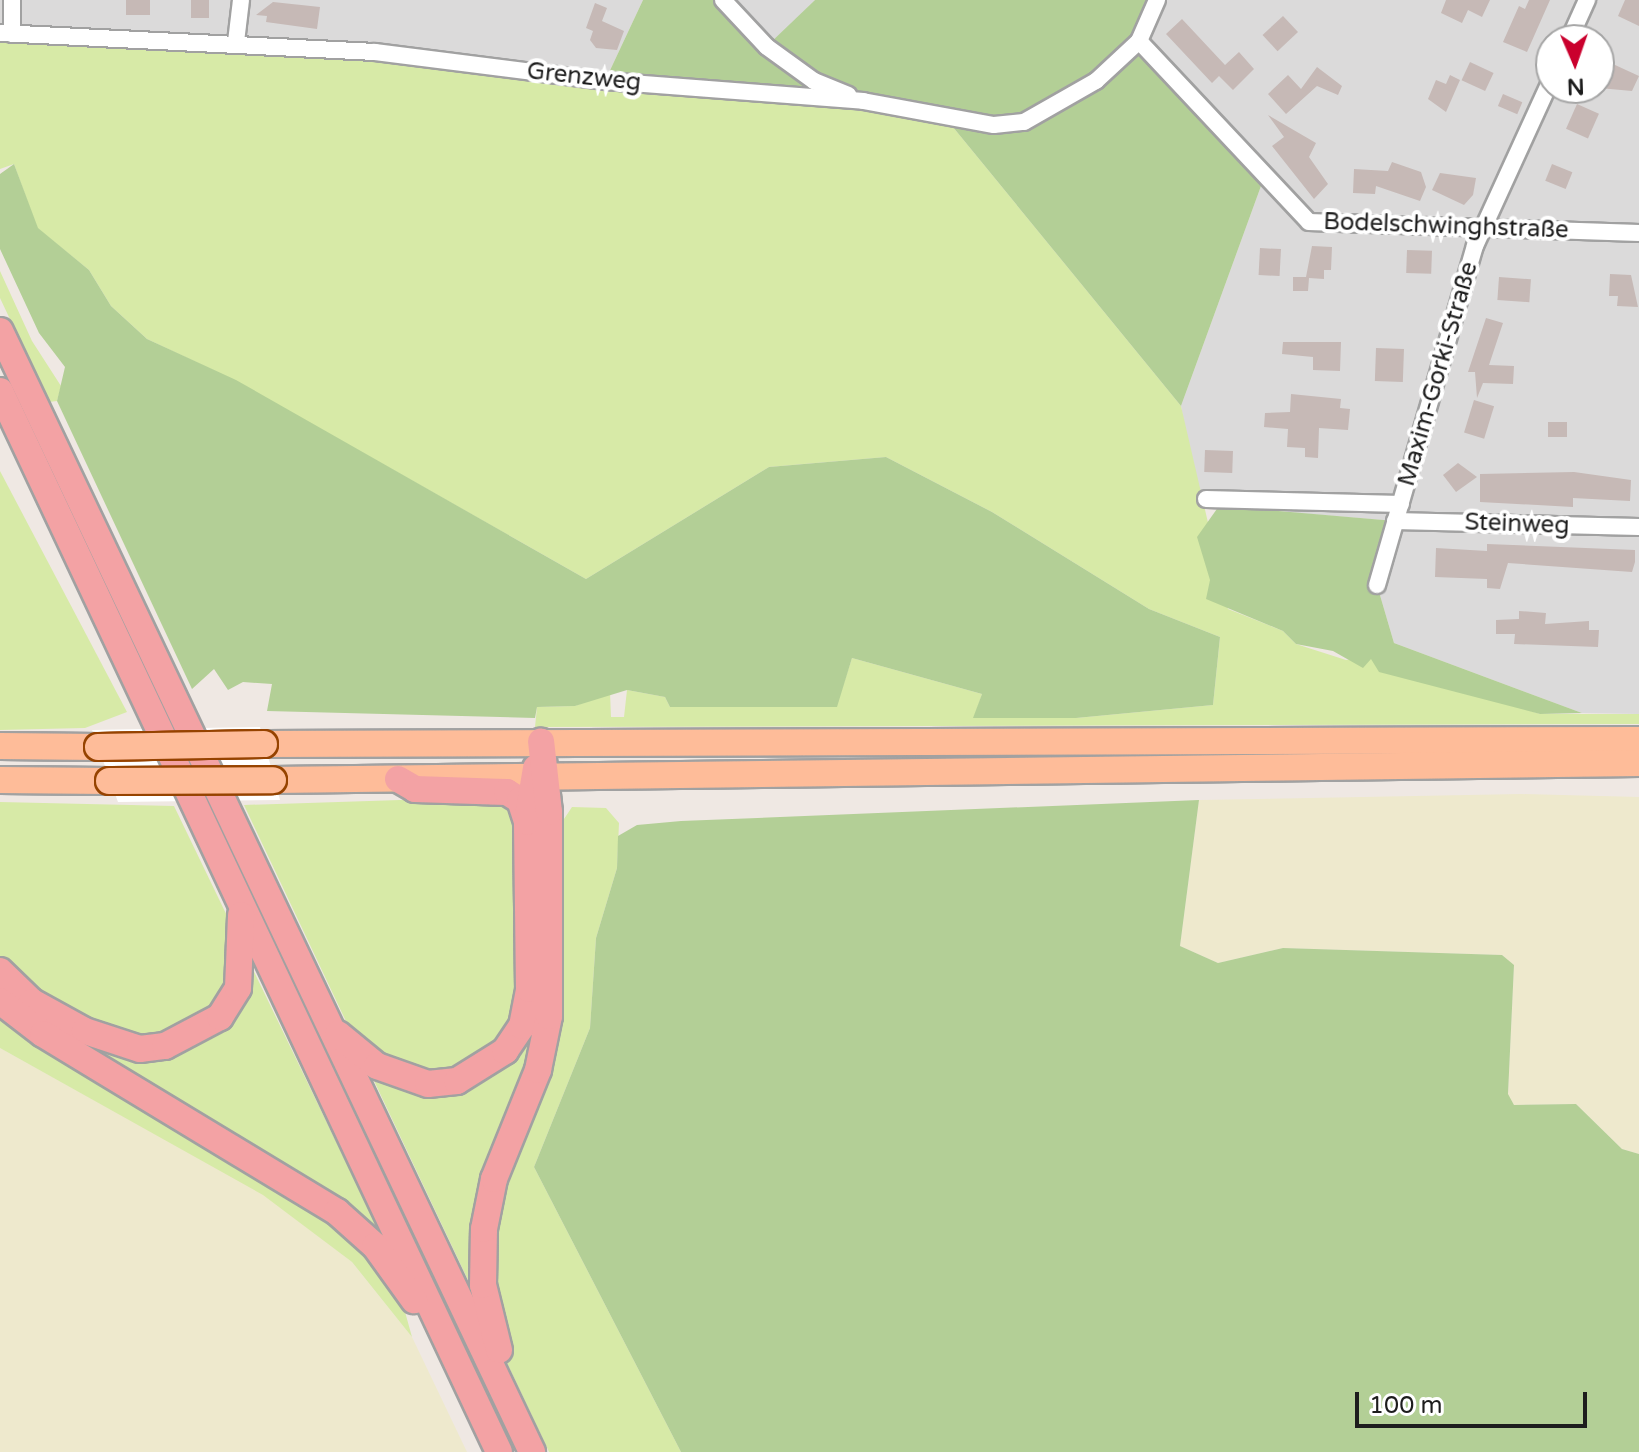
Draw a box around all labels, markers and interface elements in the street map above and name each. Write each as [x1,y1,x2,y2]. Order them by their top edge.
north arrow [1535,24,1615,104]
street label: Grenzweg [525,57,643,97]
text: N [1566,73,1585,99]
street label: Bodelschwinghstraße [1323,207,1569,245]
street label: Maxim-Gorki-Straße [1392,258,1484,490]
street label: Steinweg [1464,508,1570,540]
scale bar [1359,1376,1591,1426]
text: 100 m [1369,1391,1443,1420]

